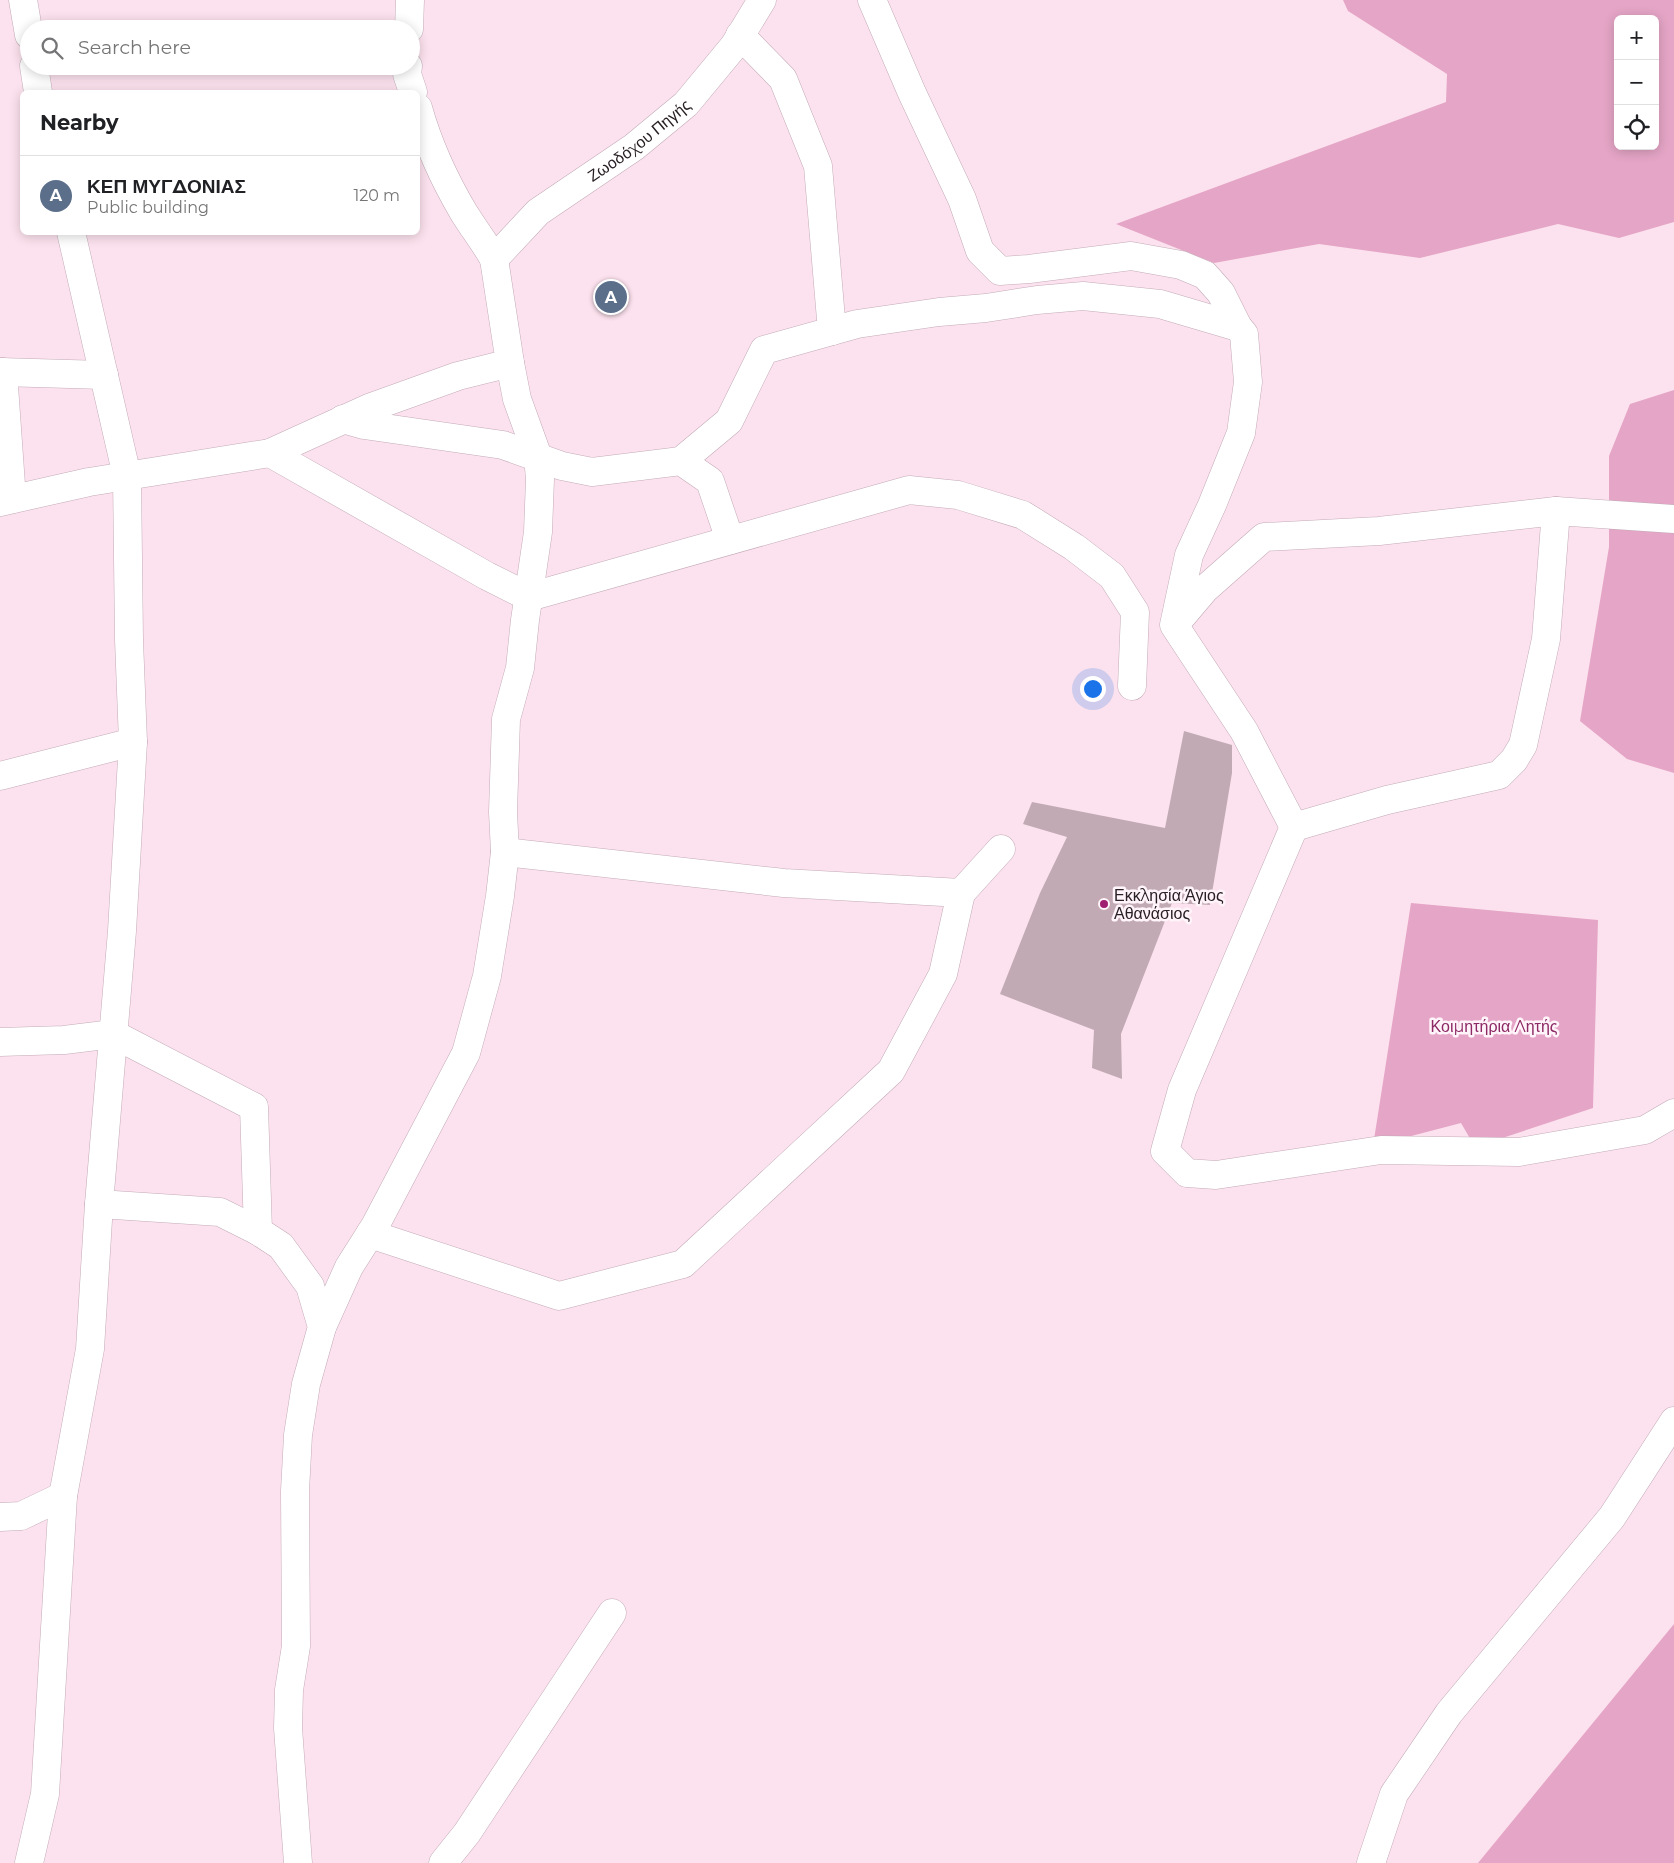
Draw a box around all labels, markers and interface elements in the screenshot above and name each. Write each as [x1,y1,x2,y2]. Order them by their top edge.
map controls [1614,15,1659,150]
button: + [1614,15,1659,60]
search box [20,20,420,75]
icon: search [38,34,66,62]
text: Search here [78,36,191,59]
button: − [1614,60,1659,105]
street label: Ζωοδόχου Πηγής [584,95,695,186]
button: locate [1614,105,1659,150]
text: Nearby [40,110,119,135]
text: ΚΕΠ ΜΥΓΔΟΝΙΑΣ [87,175,246,198]
text: A [50,186,62,205]
text: 120 m [353,186,400,205]
text: Public building [87,198,209,217]
pin: A [595,278,627,316]
your location [1080,676,1106,702]
place label: Εκκλησία Άγιος Αθανάσιος [1114,886,1224,923]
marker: Εκκλησία Άγιος Αθανάσιος [1098,898,1110,910]
park label: Κοιμητήρια Λητής [1431,1017,1558,1036]

